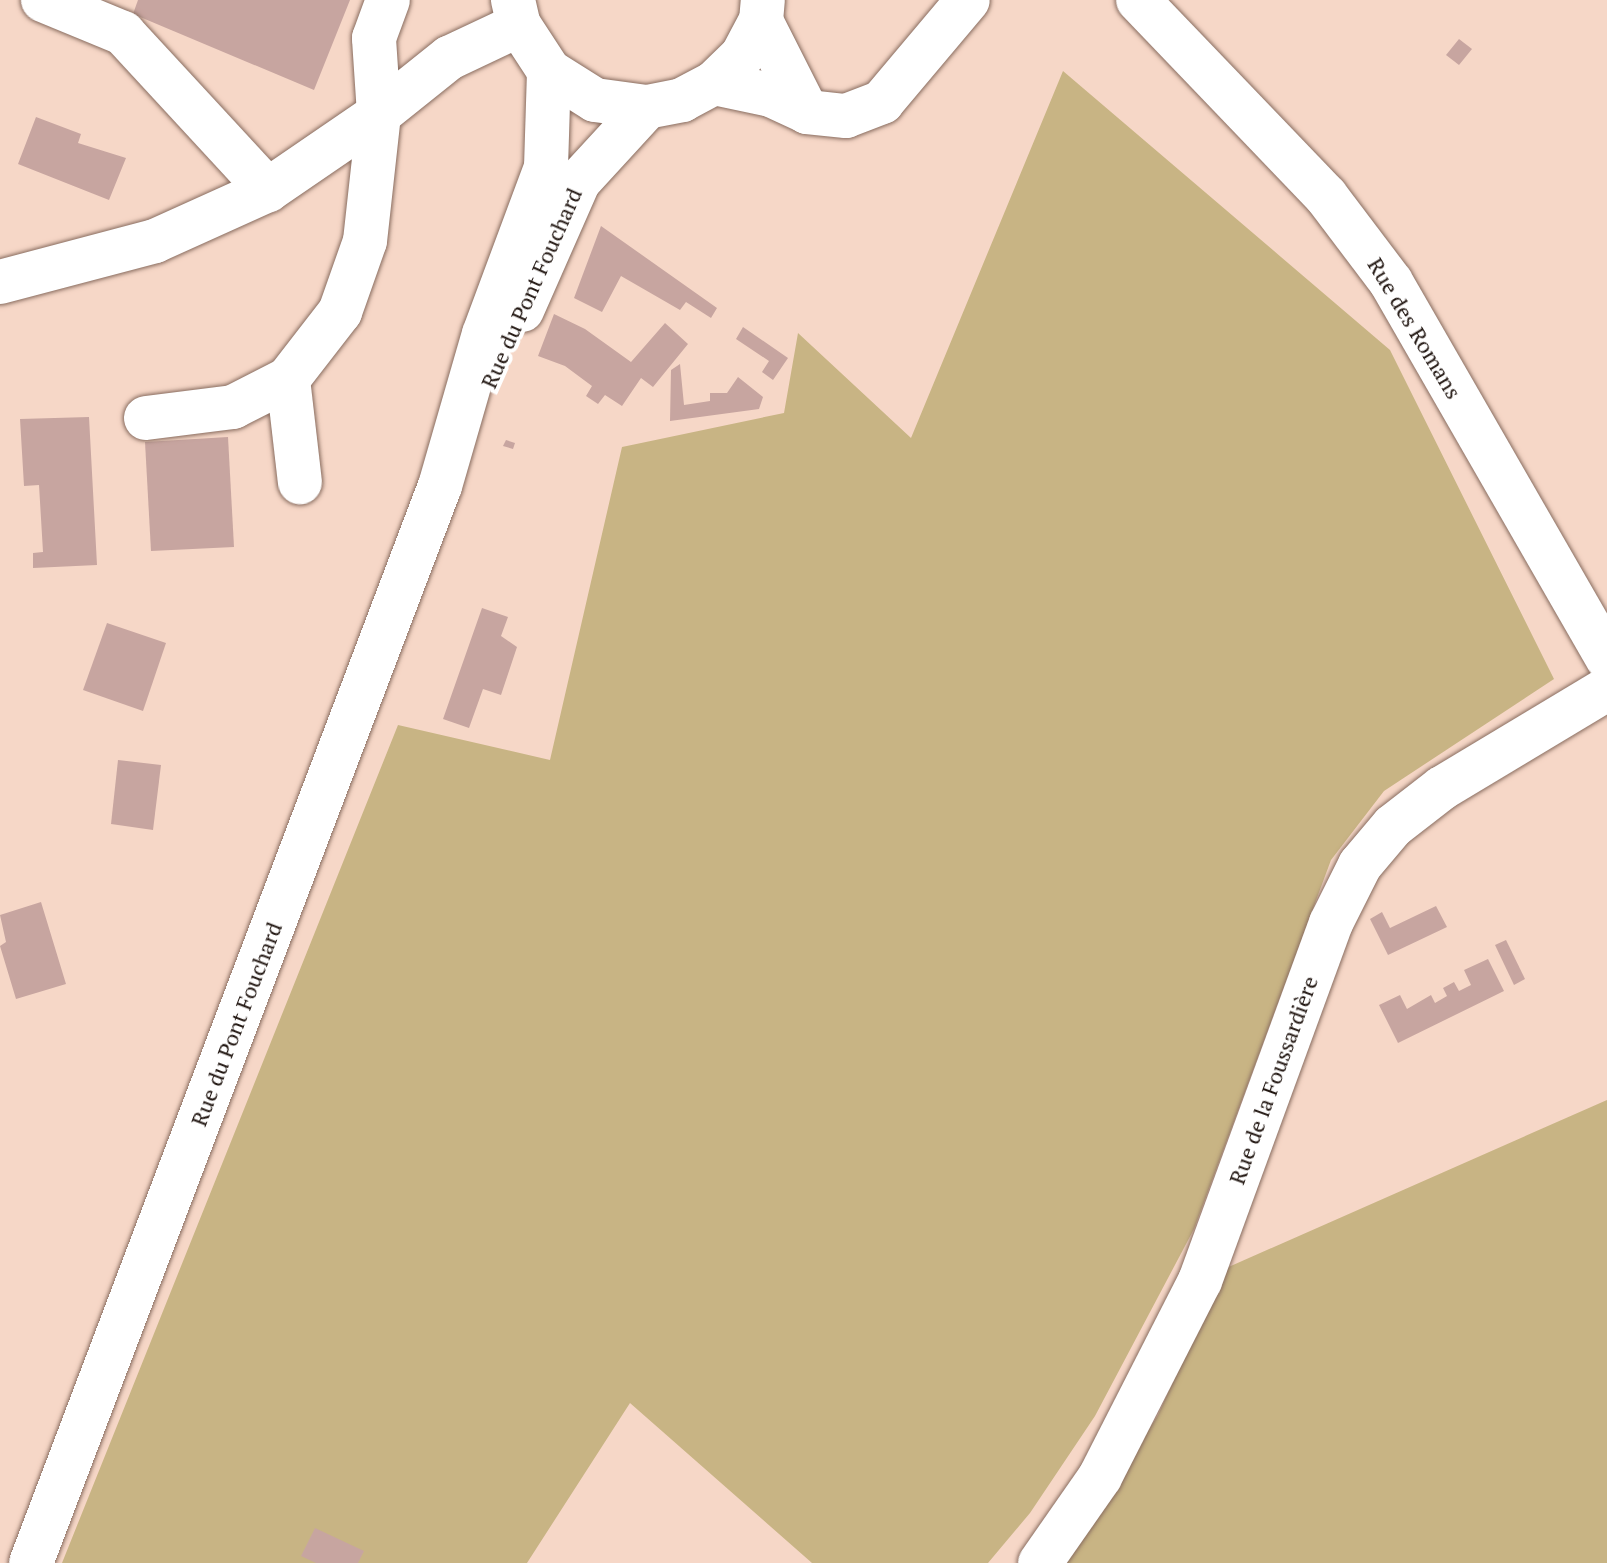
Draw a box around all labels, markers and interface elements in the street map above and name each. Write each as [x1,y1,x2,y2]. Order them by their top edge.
street label: Rue du Pont Fouchard [475,184,587,392]
street label: Rue des Romans [1363,253,1467,403]
street label: Rue du Pont Fouchard [185,918,287,1130]
street label: Rue de la Foussardière [1223,972,1323,1188]

